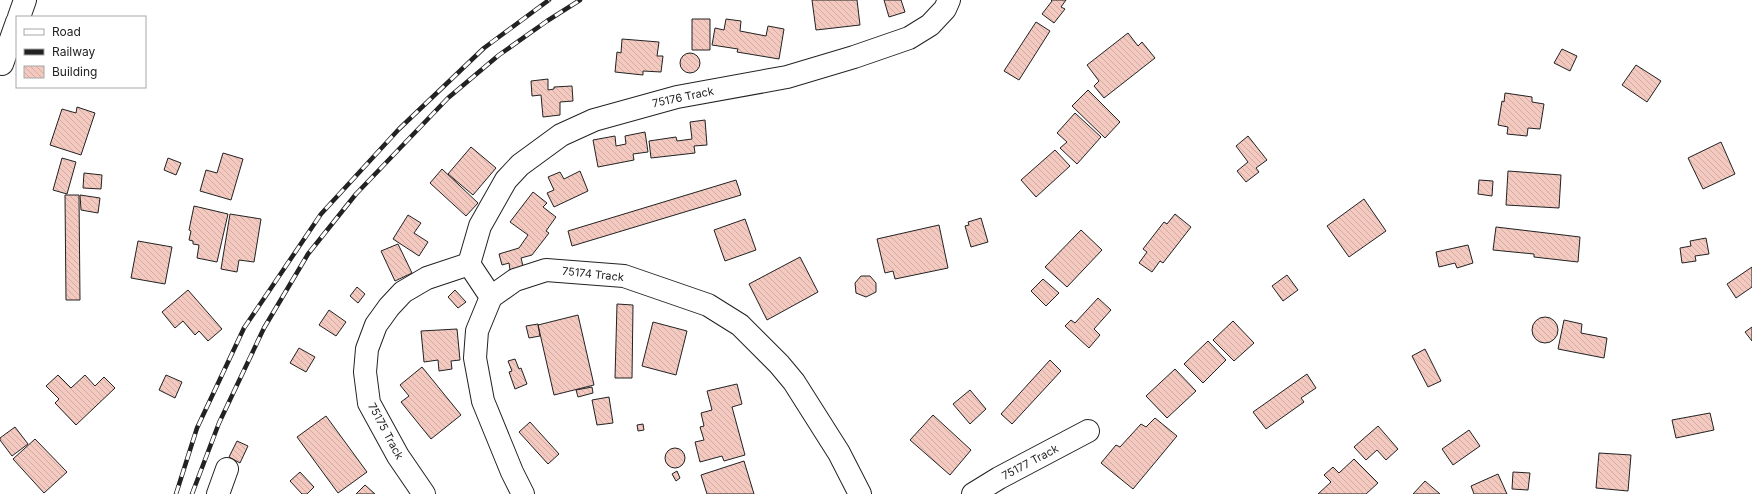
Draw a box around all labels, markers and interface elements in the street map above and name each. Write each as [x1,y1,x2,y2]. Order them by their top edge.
legend [16,16,146,88]
text: Road [52,24,81,39]
text: Railway [52,44,96,59]
text: Building [52,64,97,79]
street label: 75176 Track [651,84,715,110]
street label: 75174 Track [561,264,625,284]
street label: 75175 Track [365,400,407,462]
street label: 75177 Track [999,441,1061,483]

